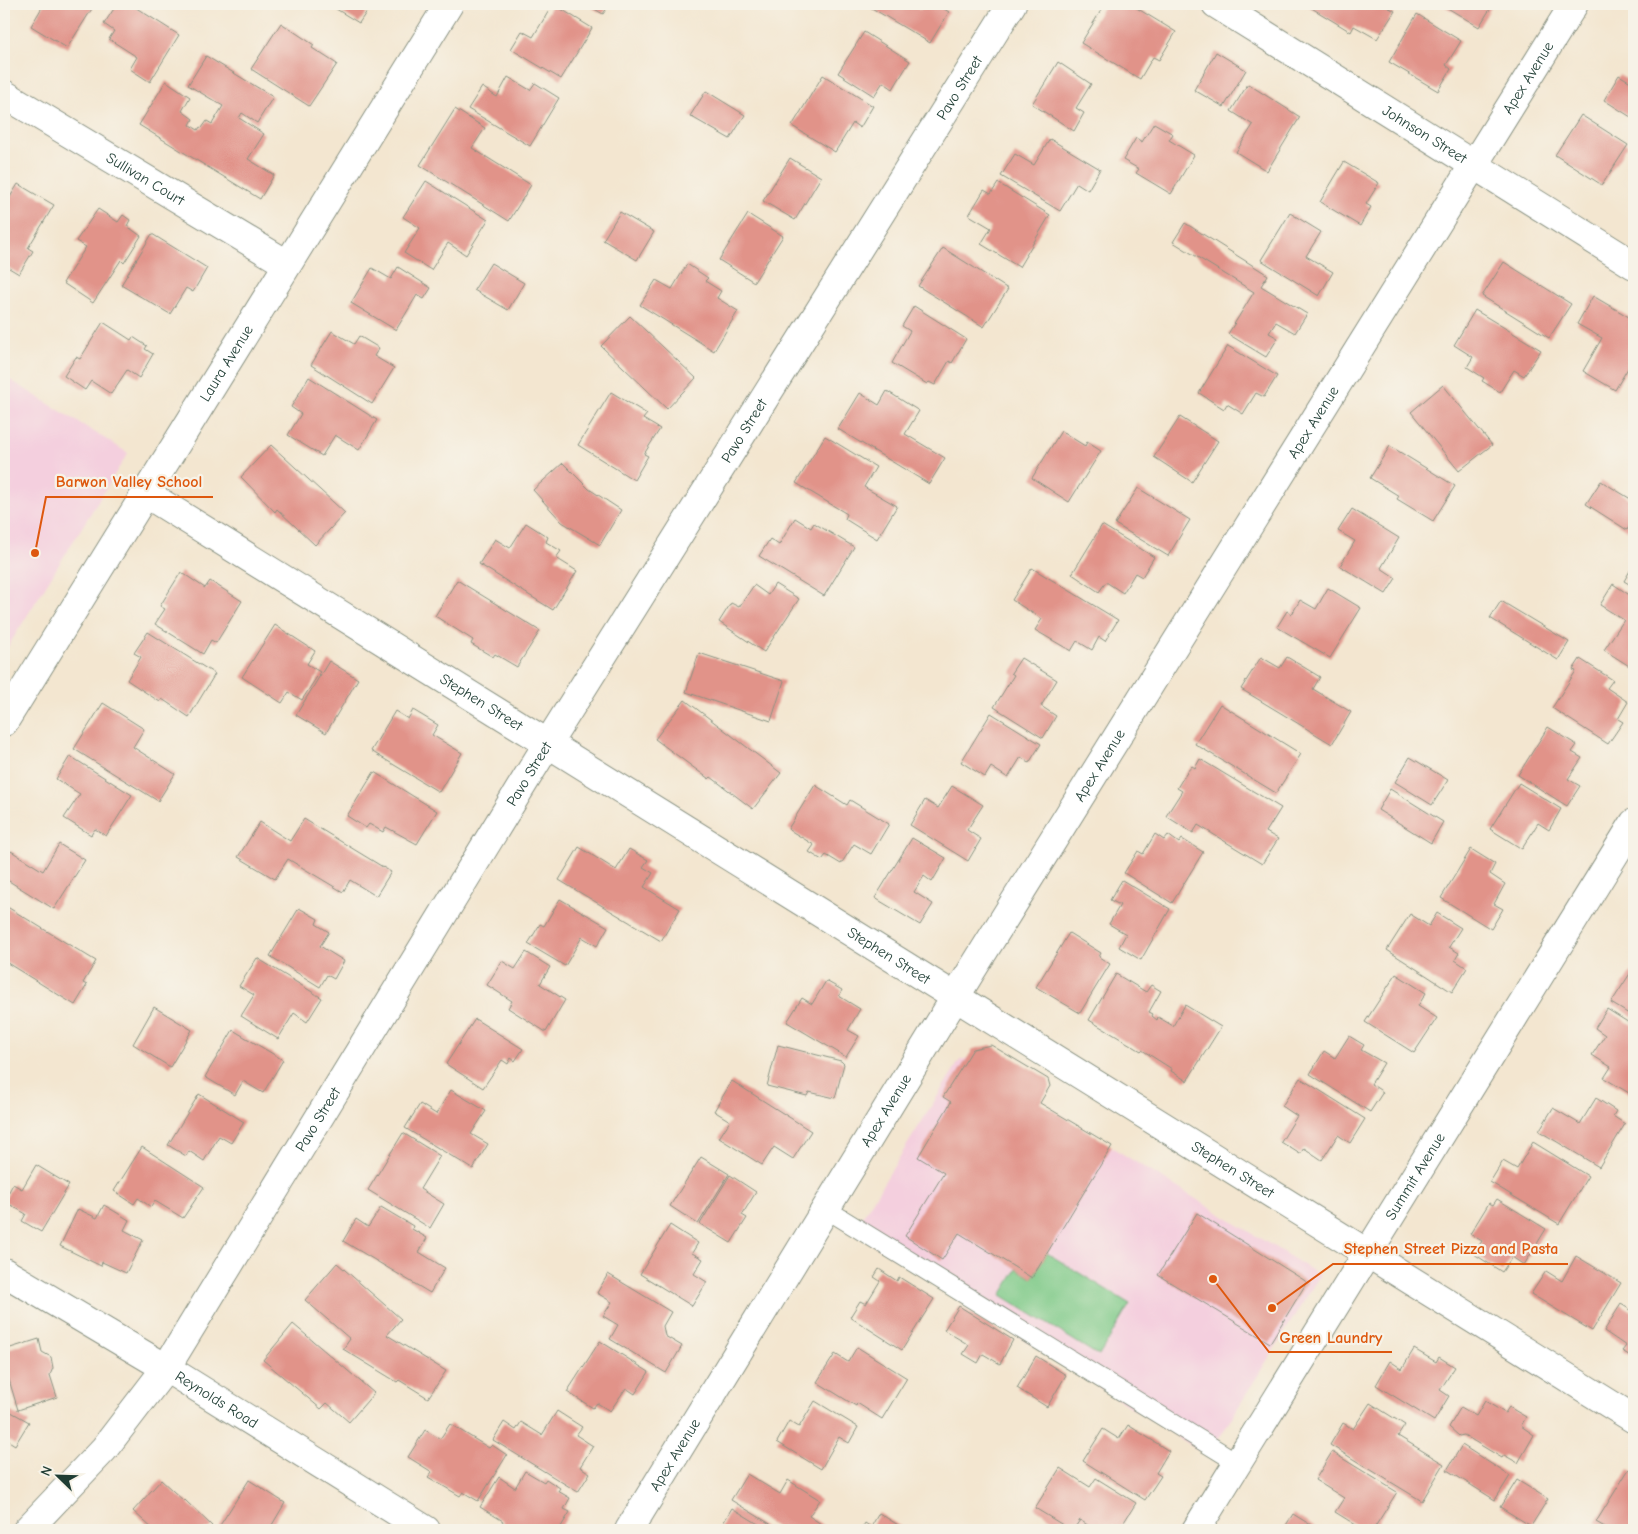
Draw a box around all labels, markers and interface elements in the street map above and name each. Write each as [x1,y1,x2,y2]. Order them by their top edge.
street label: Apex Avenue [1499,38,1558,117]
street label: Pavo Street [933,52,987,123]
street label: Johnson Street [1379,101,1471,168]
street label: Sullivan Court [103,149,188,210]
street label: Laura Avenue [196,321,257,405]
street label: Apex Avenue [1284,382,1343,462]
street label: Pavo Street [717,395,771,466]
callout: Barwon Valley School [46,466,213,497]
text: Barwon Valley School [56,473,202,491]
street label: Stephen Street [437,670,527,735]
street label: Apex Avenue [1070,725,1129,805]
street label: Pavo Street [503,738,556,809]
street label: Stephen Street [844,923,934,988]
street label: Apex Avenue [857,1070,915,1150]
street label: Pavo Street [291,1083,345,1155]
street label: Summit Avenue [1381,1129,1449,1223]
street label: Stephen Street [1188,1137,1278,1202]
callout: Stephen Street Pizza and Pasta [1333,1233,1568,1264]
text: Stephen Street Pizza and Pasta [1344,1240,1558,1258]
callout: Green Laundry [1269,1321,1392,1352]
text: Green Laundry [1280,1329,1383,1347]
street label: Reynolds Road [172,1367,261,1432]
street label: Apex Avenue [646,1415,704,1495]
north arrow [32,1452,82,1502]
text: N [37,1464,56,1479]

